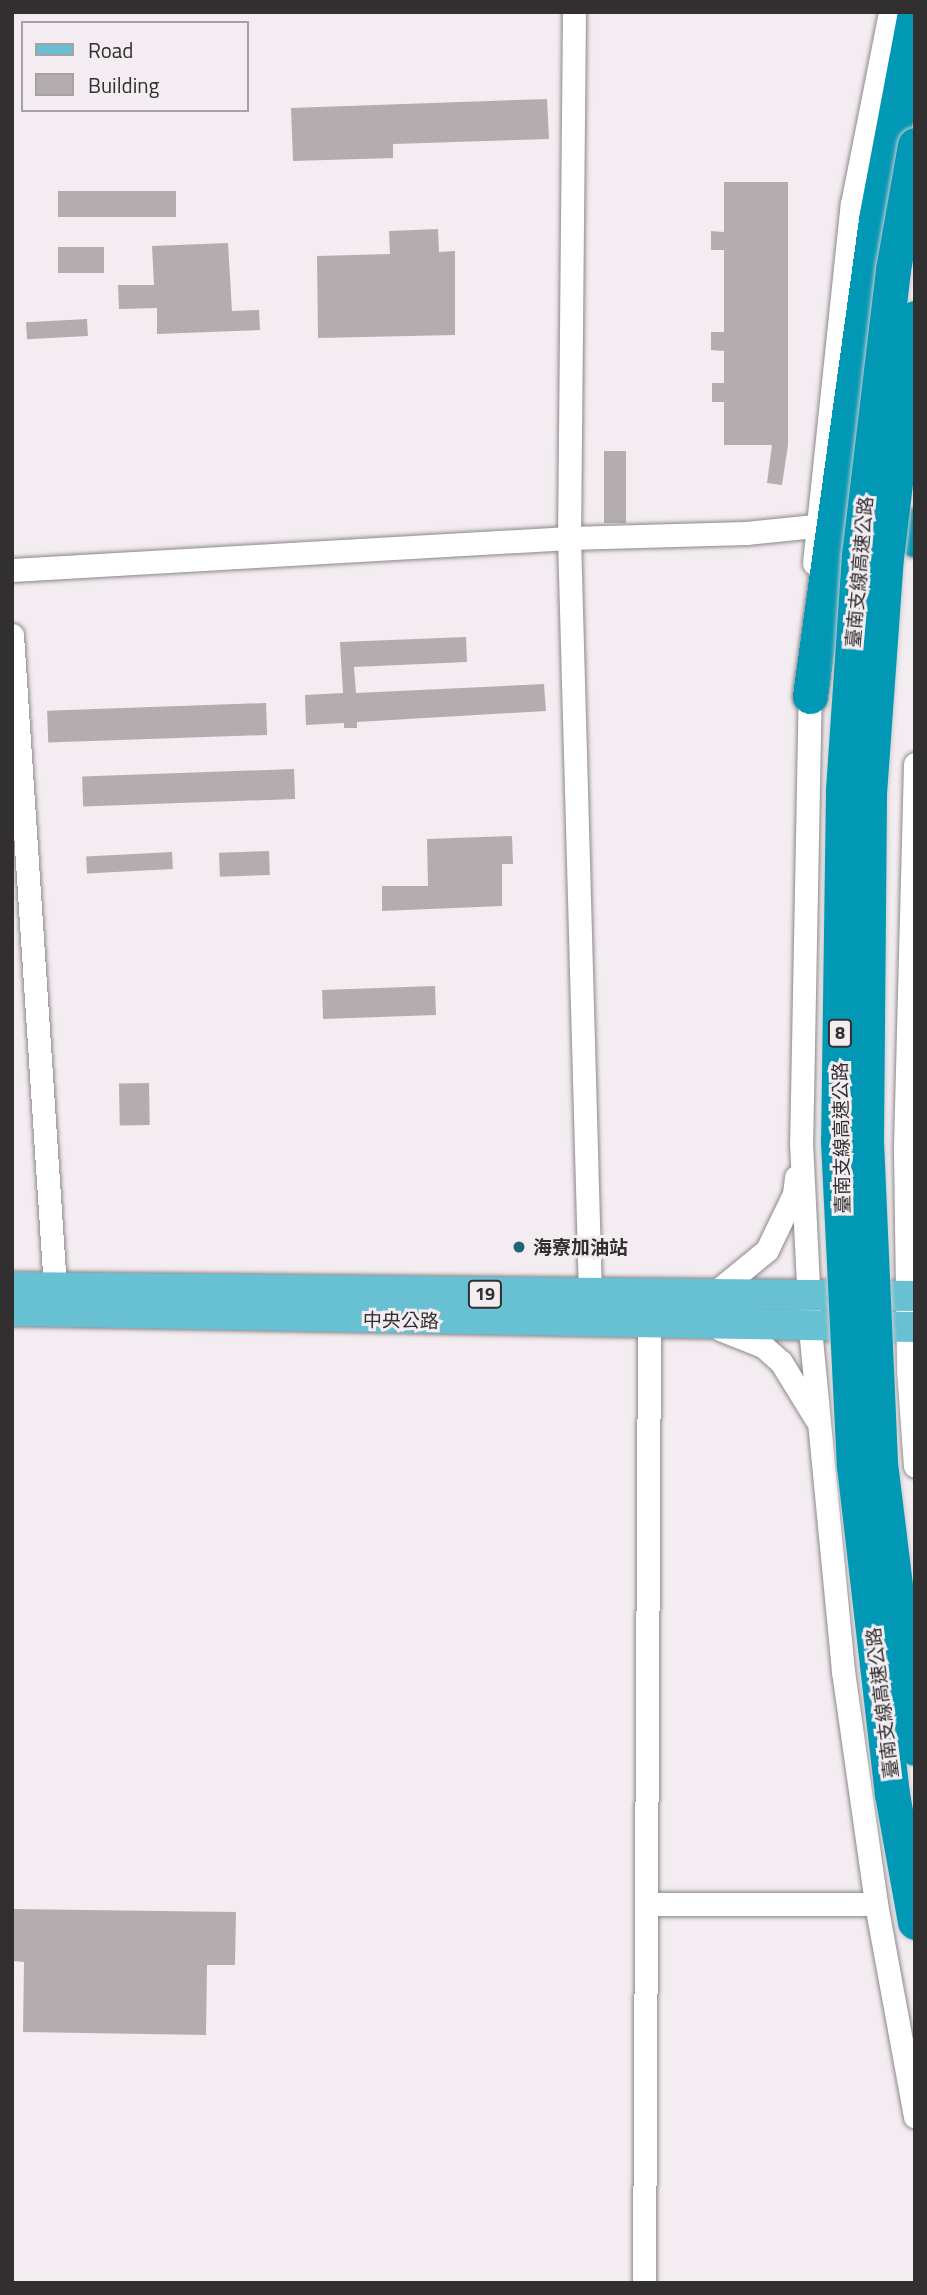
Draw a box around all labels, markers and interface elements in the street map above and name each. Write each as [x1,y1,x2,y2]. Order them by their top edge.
legend [21,21,248,112]
text: Road [88,34,133,66]
text: Building [88,69,159,101]
street label: 臺南支線高速公路 [841,495,877,649]
road number: 8 [828,1018,852,1048]
street label: 臺南支線高速公路 [828,1062,854,1214]
place label: 海寮加油站 [533,1236,628,1258]
marker: 海寮加油站 [511,1239,527,1255]
road number: 19 [468,1280,503,1308]
street label: 中央公路 [363,1308,439,1332]
street label: 臺南支線高速公路 [861,1626,903,1780]

